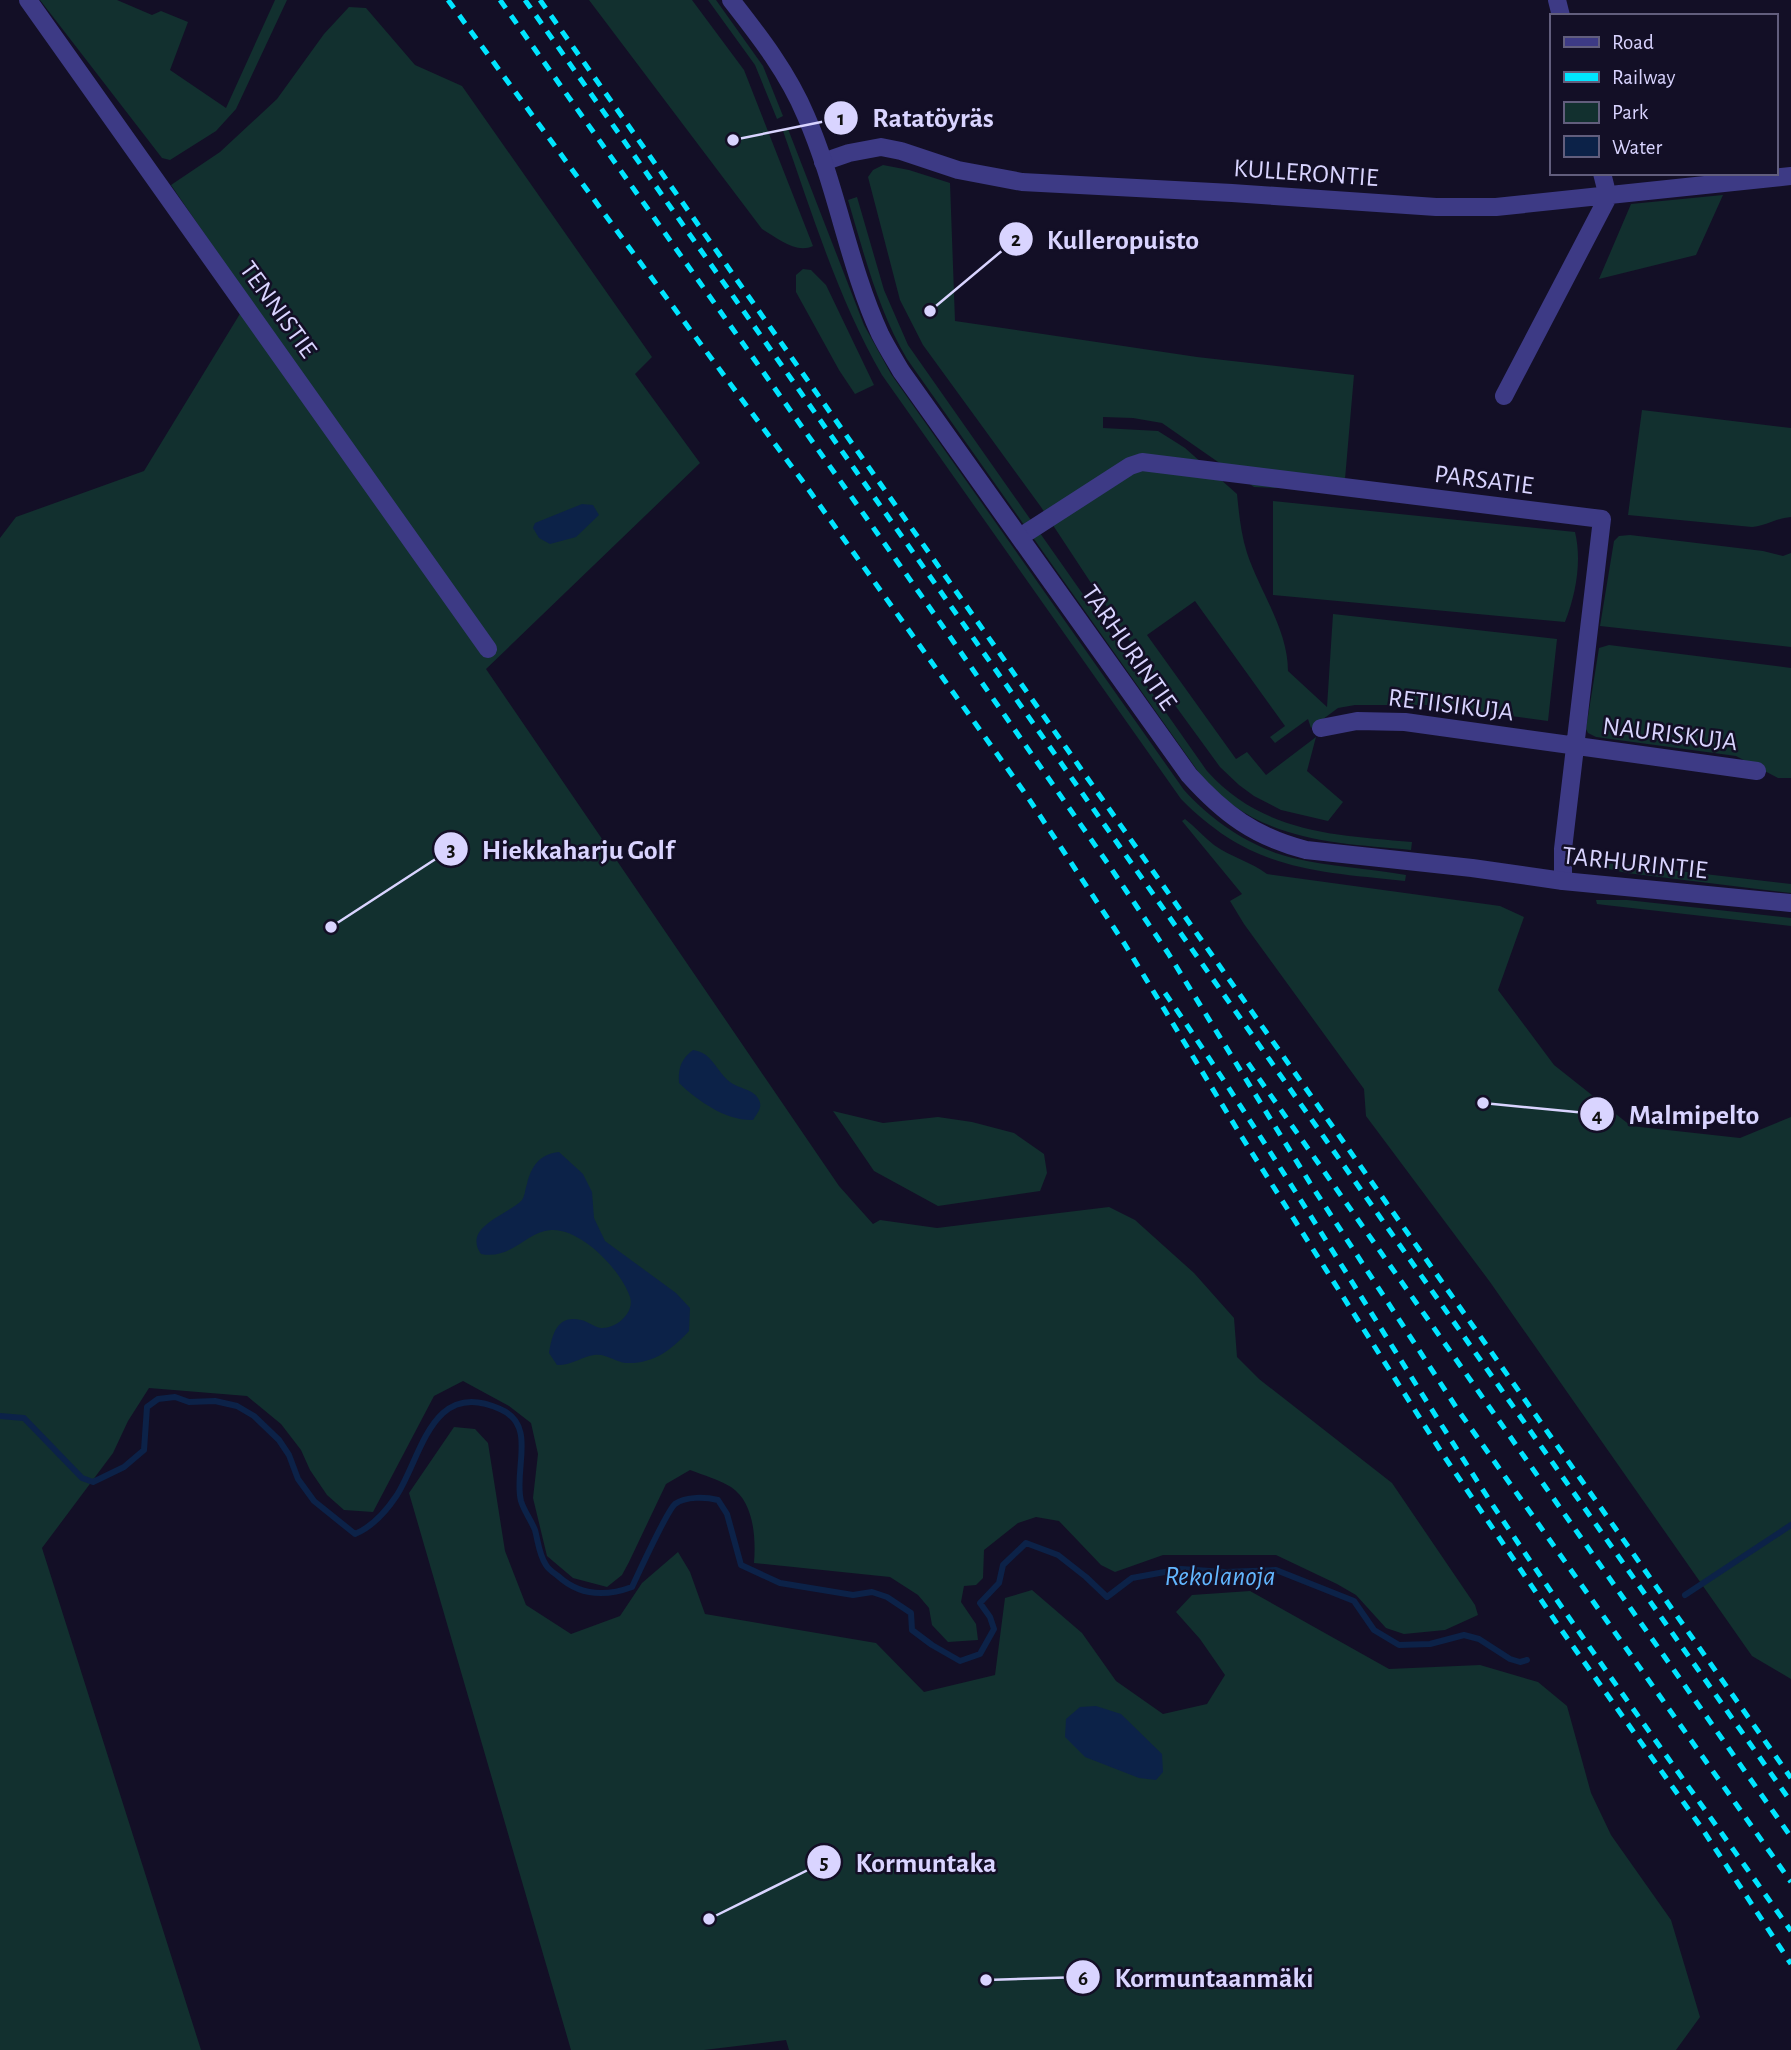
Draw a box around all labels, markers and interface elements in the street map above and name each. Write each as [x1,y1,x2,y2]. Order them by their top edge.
legend [1550,14,1777,175]
text: Road [1612,32,1654,53]
text: Railway [1612,67,1675,88]
callout: Ratatöyräs [823,93,1008,142]
text: Park [1612,102,1649,123]
text: Ratatöyräs [872,105,994,133]
text: 1 [837,108,845,129]
text: Water [1612,137,1662,158]
street label: KULLERONTIE [1233,155,1379,191]
callout: Kulleropuisto [998,215,1213,264]
text: Kulleropuisto [1047,227,1199,255]
text: 2 [1011,229,1021,250]
street label: TENNISTIE [235,257,322,362]
street label: PARSATIE [1433,461,1535,499]
street label: TARHURINTIE [1077,580,1182,715]
street label: RETIISIKUJA [1387,684,1515,726]
street label: NAURISKUJA [1601,713,1739,755]
callout: Hiekkaharju Golf [433,825,689,874]
text: Hiekkaharju Golf [482,837,676,865]
text: 3 [446,839,456,860]
street label: TARHURINTIE [1561,842,1709,884]
callout: Malmipelto [1579,1090,1773,1139]
text: Malmipelto [1629,1102,1759,1130]
text: 4 [1592,1105,1602,1126]
water label: Rekolanoja [1164,1563,1276,1591]
callout: Kormuntaka [807,1837,1010,1886]
text: Kormuntaka [856,1850,996,1878]
text: 5 [819,1852,829,1873]
callout: Kormuntaanmäki [1066,1953,1328,2002]
text: Kormuntaanmäki [1114,1965,1314,1993]
text: 6 [1078,1968,1088,1989]

